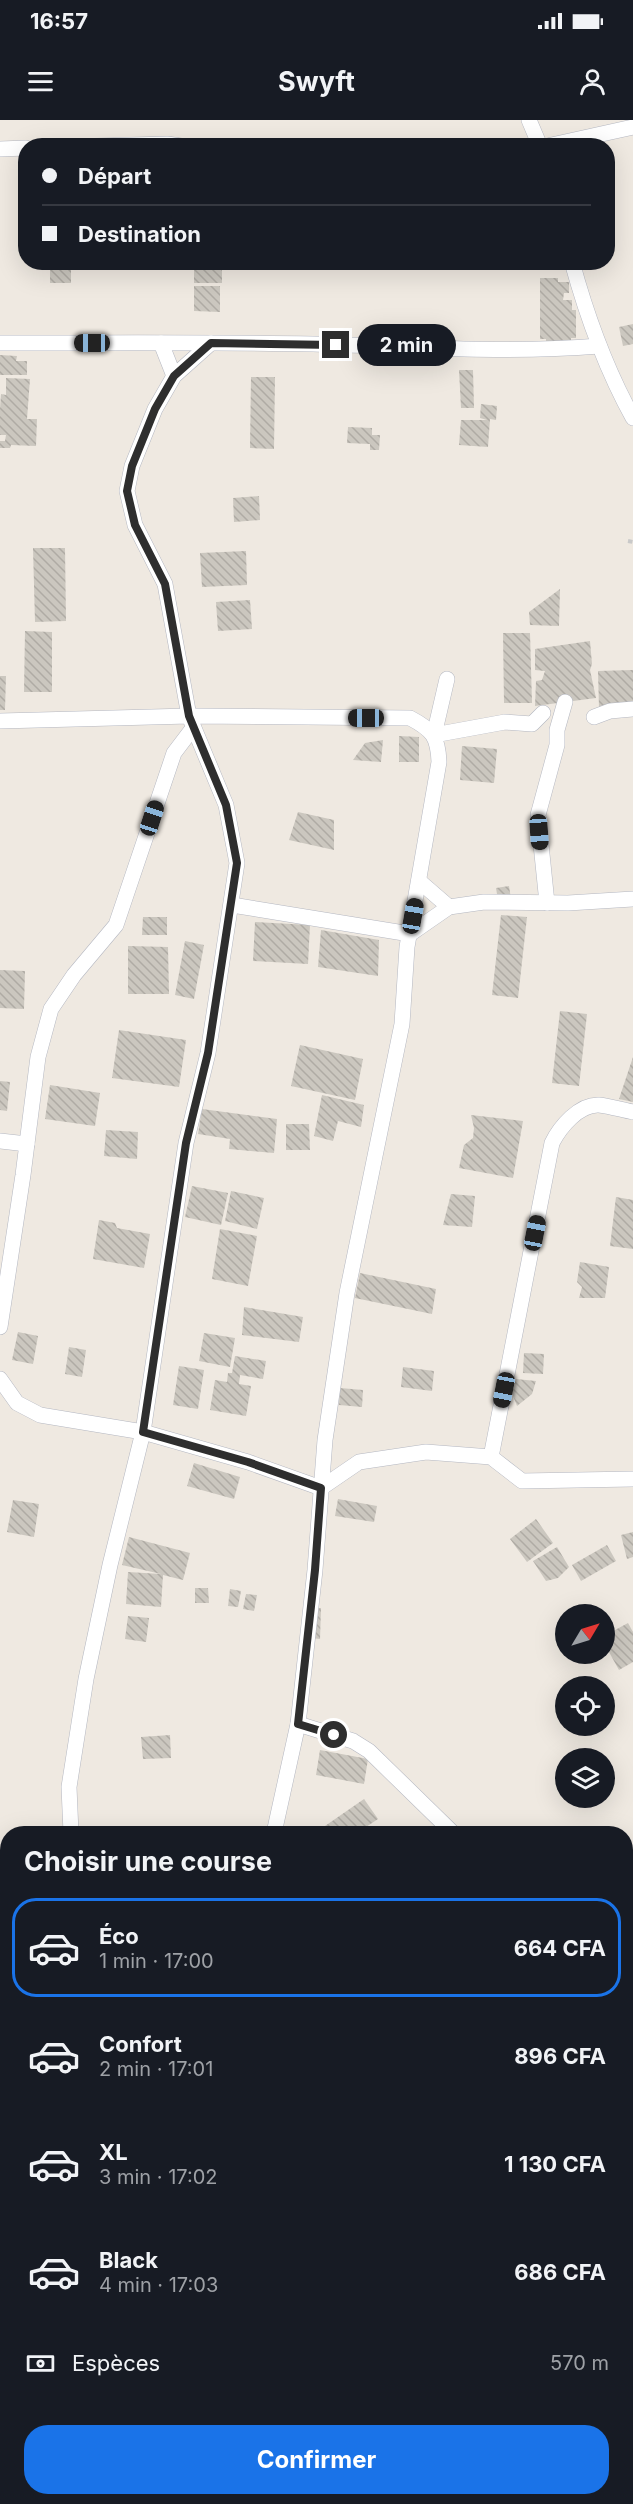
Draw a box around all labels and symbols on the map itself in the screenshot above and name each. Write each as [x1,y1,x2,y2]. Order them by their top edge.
callout: 2 min [357,324,456,366]
route end [322,331,349,358]
car [74,334,110,352]
car [348,709,384,727]
car [138,798,166,838]
car [529,813,549,851]
car [401,897,425,935]
car [523,1214,547,1252]
car [492,1371,516,1409]
north arrow [555,1604,615,1664]
route start [320,1721,347,1748]

